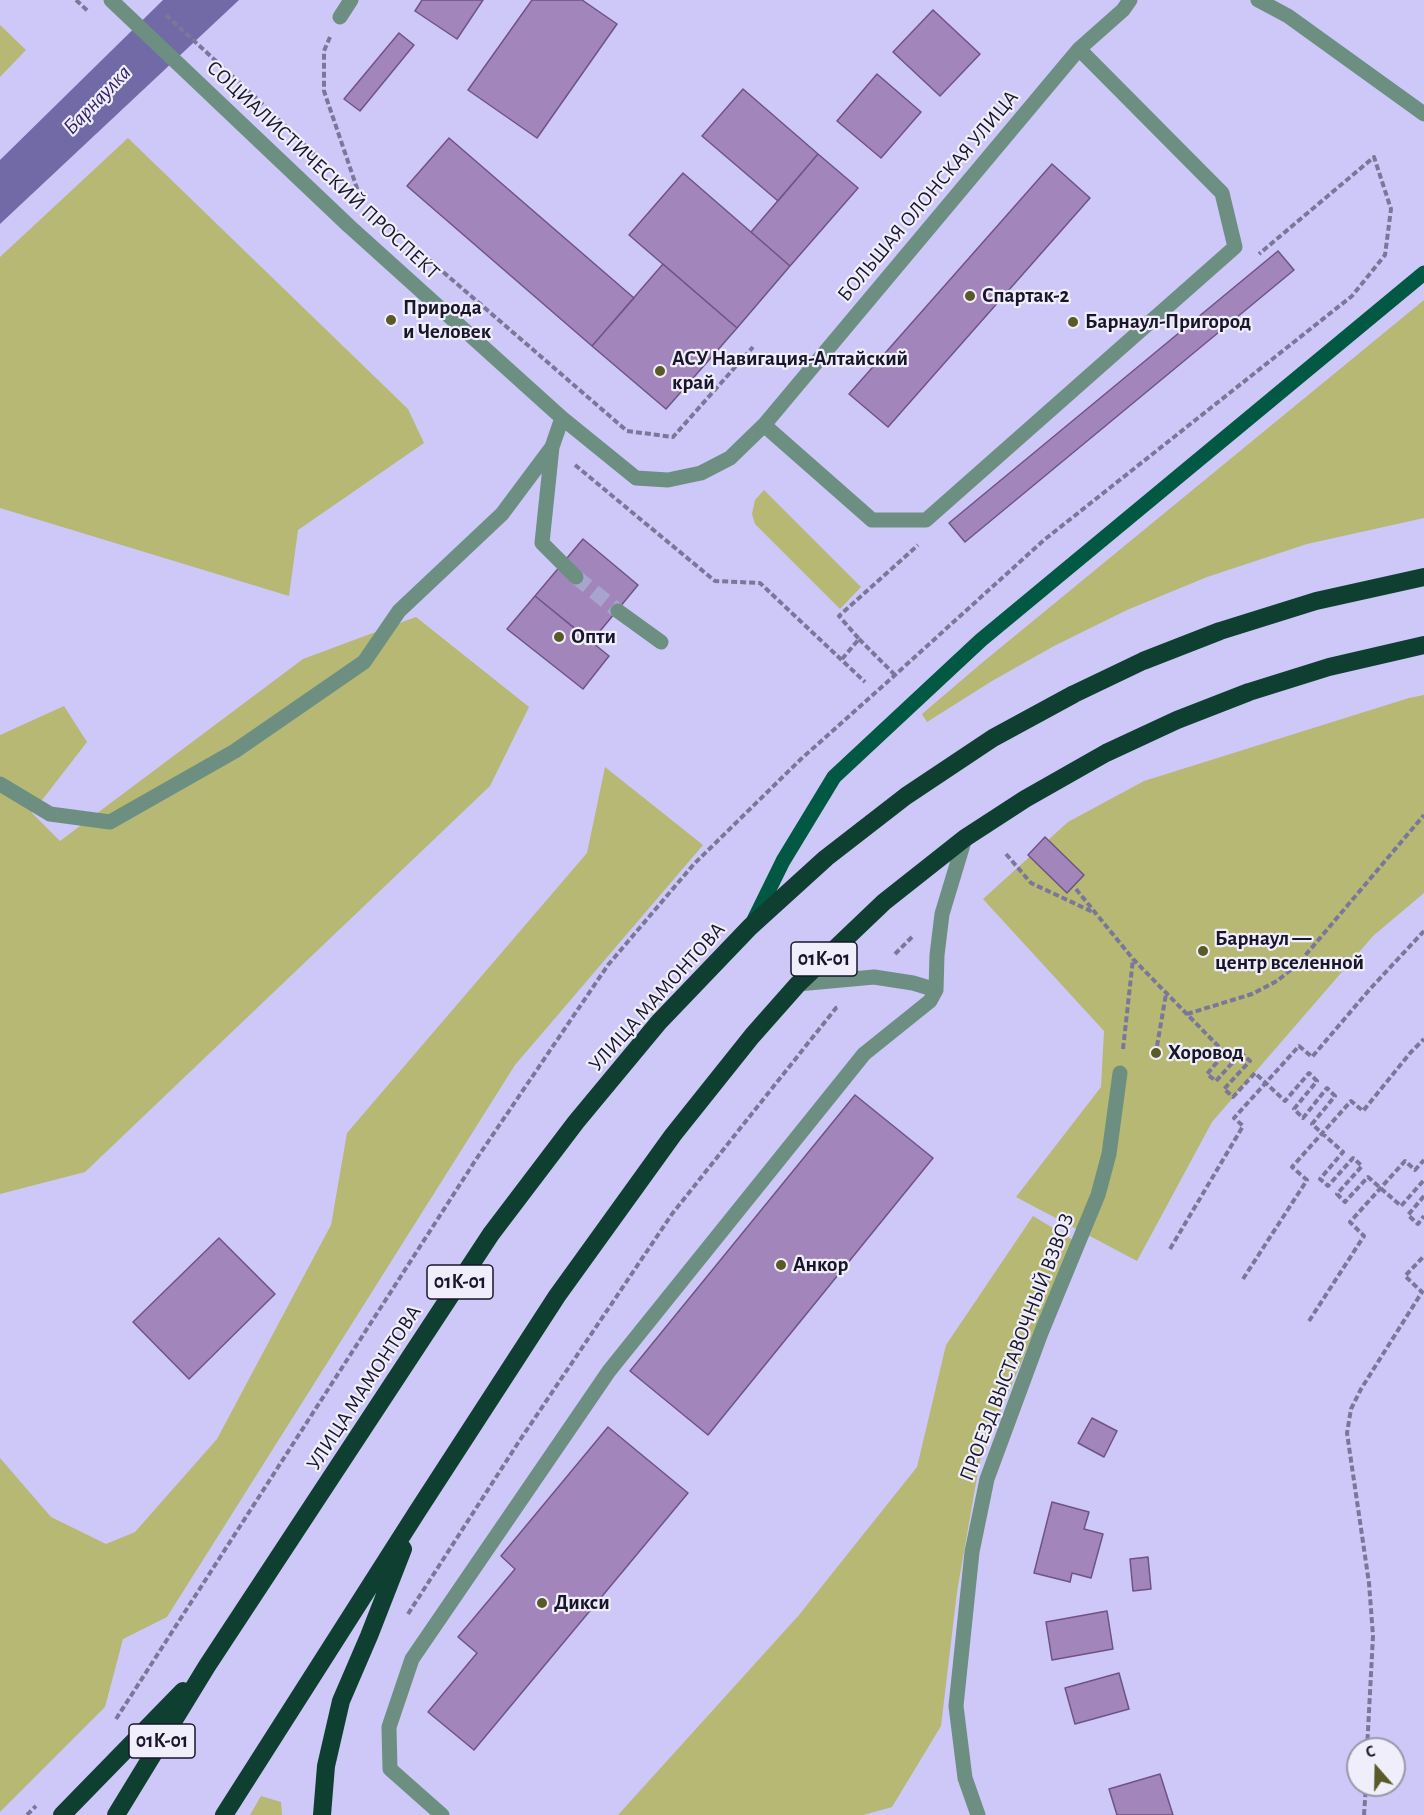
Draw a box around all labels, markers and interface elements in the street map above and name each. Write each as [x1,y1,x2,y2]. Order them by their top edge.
street label: СОЦИАЛИСТИЧЕСКИЙ ПРОСПЕКТ [201,55,445,285]
water label: Барнаулка [57,60,137,140]
street label: БОЛЬШАЯ ОЛОНСКАЯ УЛИЦА [832,85,1024,307]
place label: Спартак-2 [982,283,1069,309]
marker: Спартак-2 [963,289,977,303]
place label: Природа и Человек [403,295,491,345]
place label: Барнаул-Пригород [1085,309,1251,335]
marker: Природа и Человек [384,313,398,327]
marker: Барнаул-Пригород [1066,315,1080,329]
place label: АСУ Навигация-Алтайский край [672,346,908,396]
marker: АСУ Навигация-Алтайский край [653,364,667,378]
place label: Опти [571,624,616,650]
marker: Опти [552,630,566,644]
street label: УЛИЦА МАМОНТОВА [583,917,731,1077]
place label: Барнаул — центр вселенной [1215,926,1364,976]
road number: 01К-01 [791,942,857,976]
marker: Барнаул — центр вселенной [1196,944,1210,958]
place label: Хоровод [1168,1040,1244,1066]
marker: Хоровод [1149,1046,1163,1060]
street label: ПРОЕЗД ВЫСТАВОЧНЫЙ ВЗВОЗ [954,1209,1080,1485]
place label: Анкор [793,1252,848,1278]
marker: Анкор [774,1258,788,1272]
road number: 01К-01 [427,1265,493,1299]
street label: УЛИЦА МАМОНТОВА [301,1301,427,1475]
place label: Дикси [554,1590,610,1616]
marker: Дикси [535,1596,549,1610]
road number: 01К-01 [129,1724,195,1758]
north arrow [1346,1737,1406,1797]
text: С [1364,1743,1377,1761]

